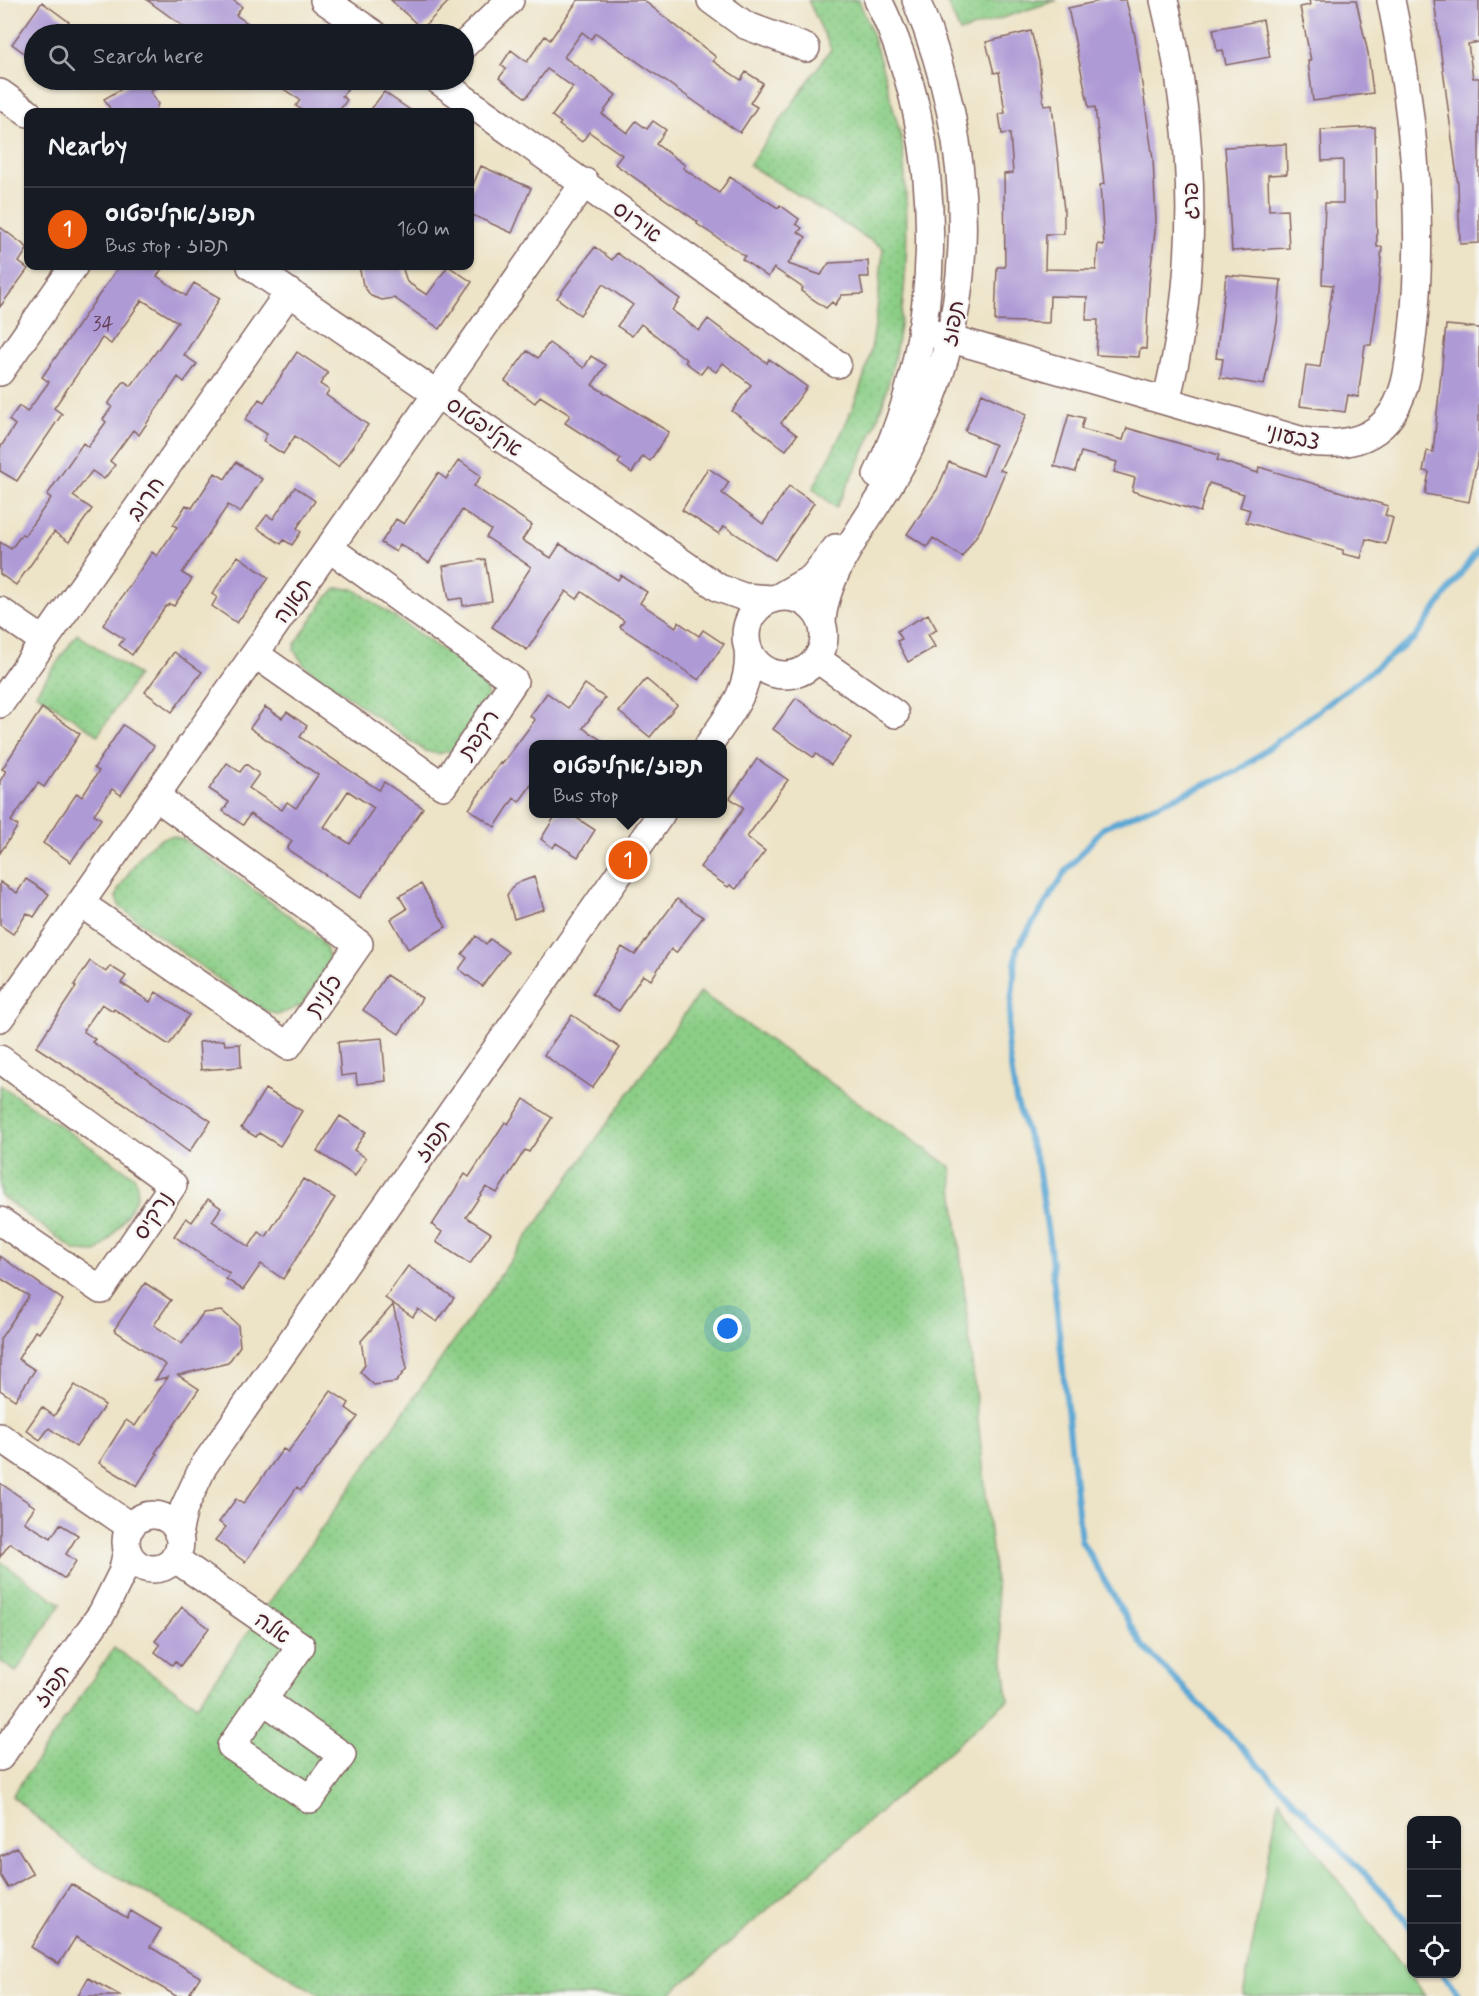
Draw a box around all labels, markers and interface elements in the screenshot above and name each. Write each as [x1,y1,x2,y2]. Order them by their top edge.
search box [24,24,474,90]
icon: search [45,41,78,74]
text: Search here [93,43,204,71]
text: Nearby [48,130,127,164]
street label: פרג [1178,182,1206,220]
street label: אירוס [607,195,667,250]
text: תפוז/אקליפטוס [105,201,256,229]
text: 1 [63,216,72,243]
text: 160 m [397,216,450,243]
text: Bus stop · תפוז [105,233,229,260]
street label: תפוז [936,298,972,349]
house number: 34 [92,311,114,338]
street label: אקליפטוס [440,391,528,464]
street label: צבעוני [1263,418,1322,458]
street label: חרוב [122,472,172,527]
street label: תאנה [268,573,319,630]
street label: רקפת [452,705,507,766]
popup [529,740,727,818]
text: תפוז/אקליפטוס [553,753,703,781]
text: Bus stop [553,783,619,810]
pin: 1 [608,838,648,882]
street label: כלנית [300,970,349,1023]
street label: תפוז [409,1114,458,1168]
street label: נרקיס [128,1187,180,1246]
your location [713,1314,742,1343]
street label: אלה [248,1606,295,1651]
street label: תפוז [28,1659,77,1713]
map controls [1407,1816,1461,1978]
button: + [1407,1816,1461,1870]
button: − [1407,1870,1461,1924]
button: locate [1407,1924,1461,1978]

